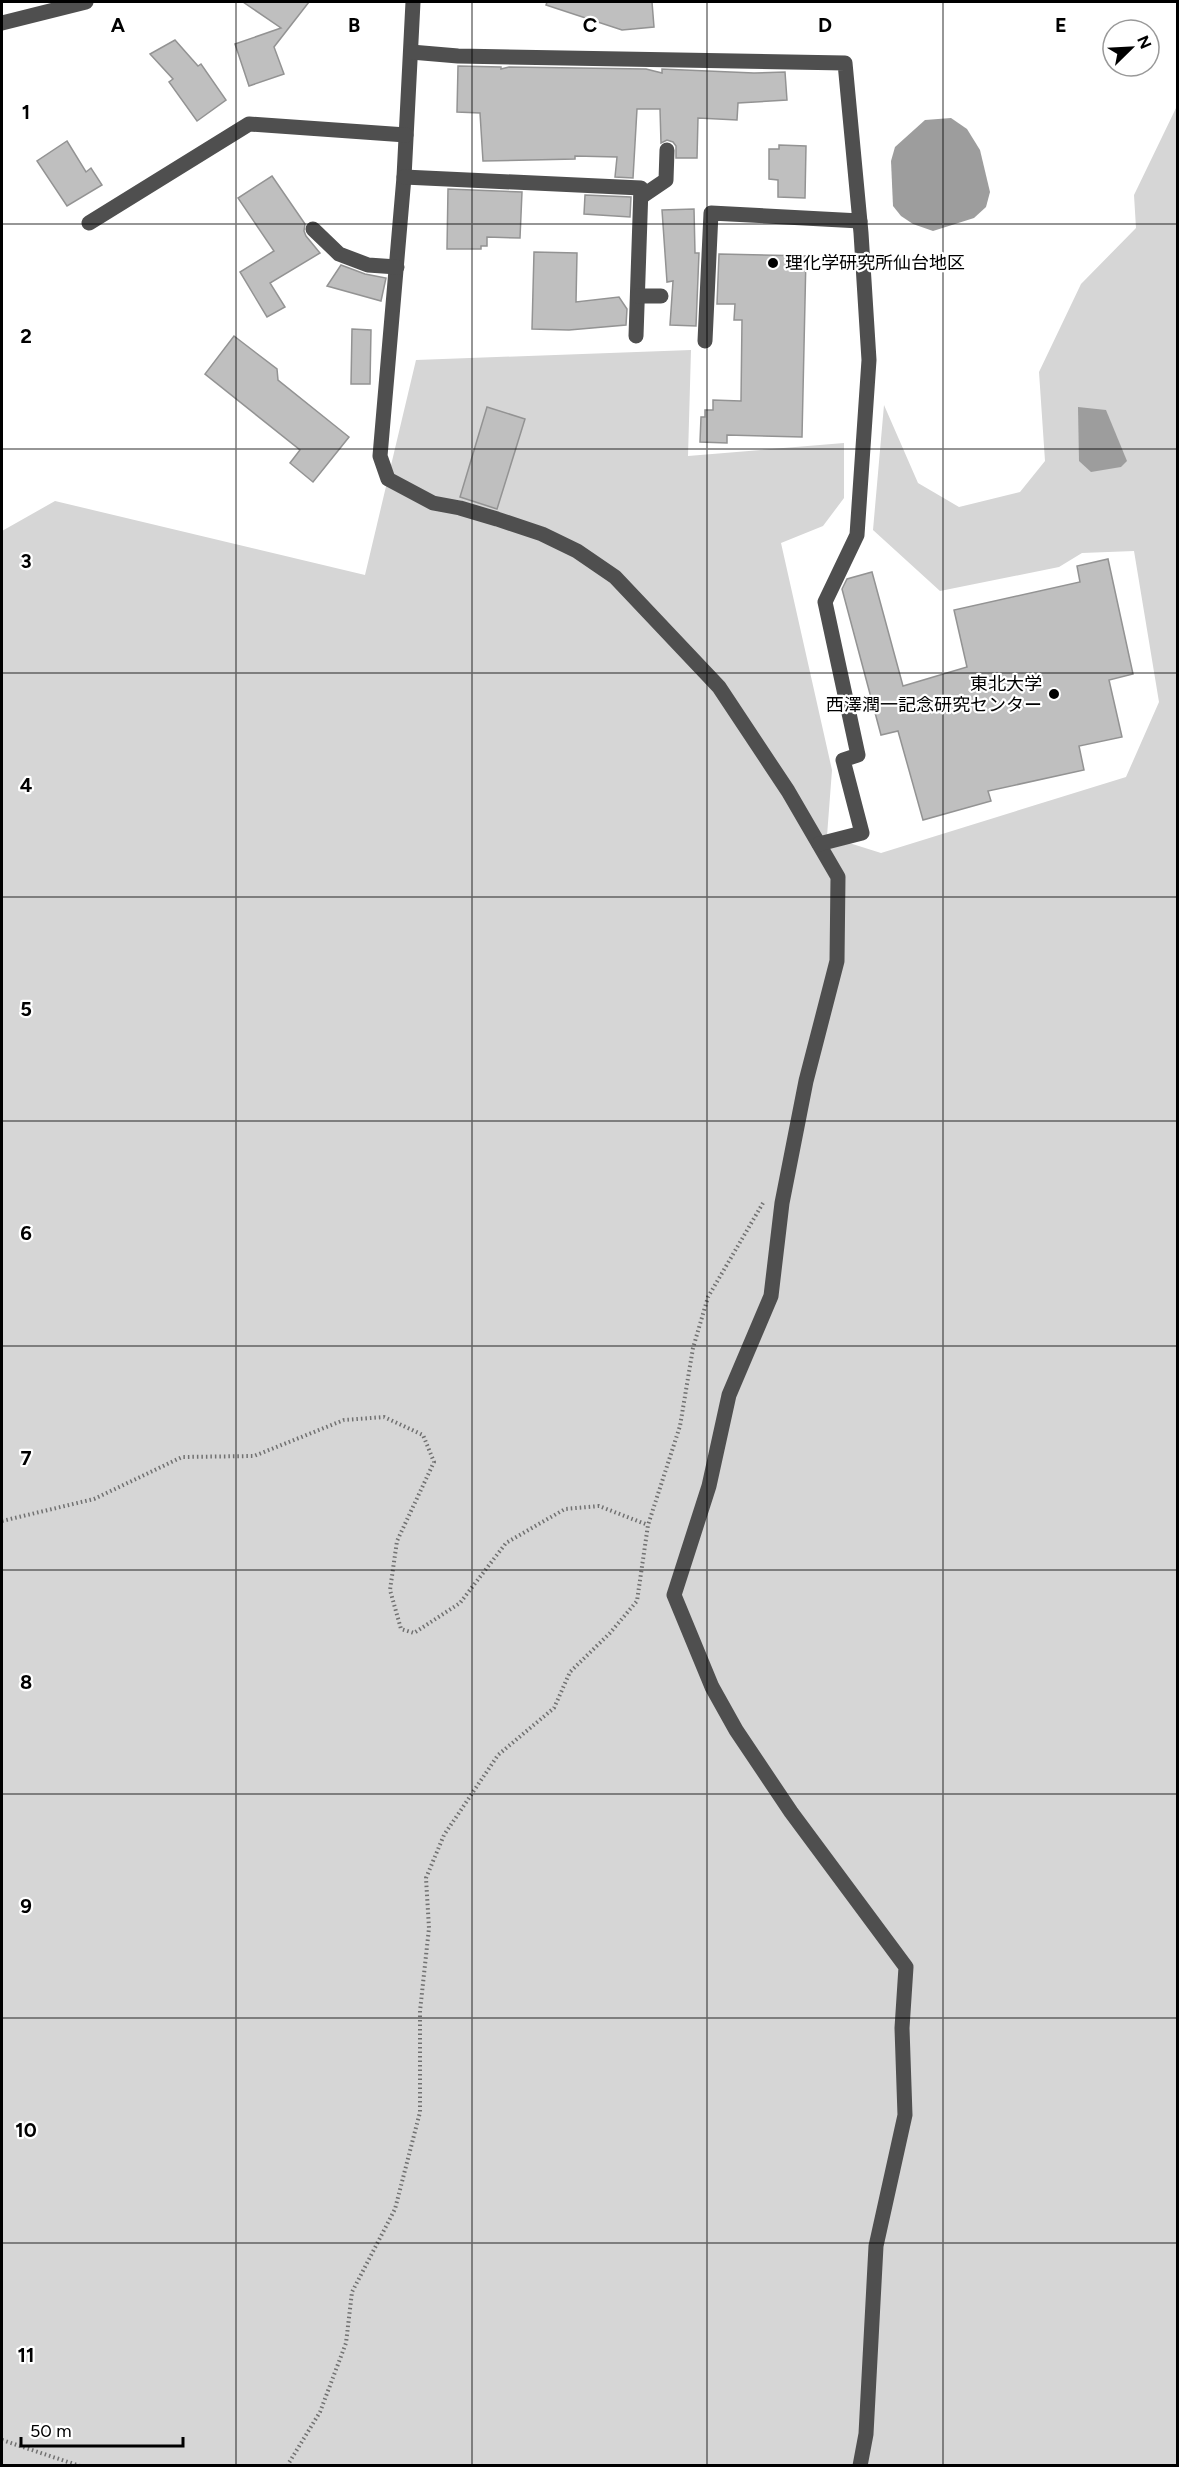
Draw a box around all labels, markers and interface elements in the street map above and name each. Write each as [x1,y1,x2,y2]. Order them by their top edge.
text: A [111,13,126,37]
text: B [348,13,360,37]
text: C [583,13,597,37]
text: D [818,13,832,37]
text: E [1055,13,1067,37]
north arrow [1101,18,1161,78]
text: N [1133,33,1155,52]
text: 1 [22,100,30,124]
place label: 理化学研究所仙台地区 [785,252,965,274]
marker: 理化学研究所仙台地区 [766,256,780,270]
text: 2 [20,324,32,348]
text: 3 [20,549,32,573]
place label: 東北大学 西澤潤一記念研究センター [826,673,1042,716]
marker: 東北大学 西澤潤一記念研究センター [1047,687,1061,701]
text: 4 [20,773,33,797]
text: 5 [20,997,32,1021]
text: 6 [20,1221,32,1245]
text: 7 [20,1446,32,1470]
text: 8 [20,1670,32,1694]
text: 9 [20,1894,32,1918]
text: 10 [15,2118,37,2142]
text: 11 [18,2343,34,2367]
scale bar [21,2410,183,2448]
text: 50 m [30,2420,72,2442]

